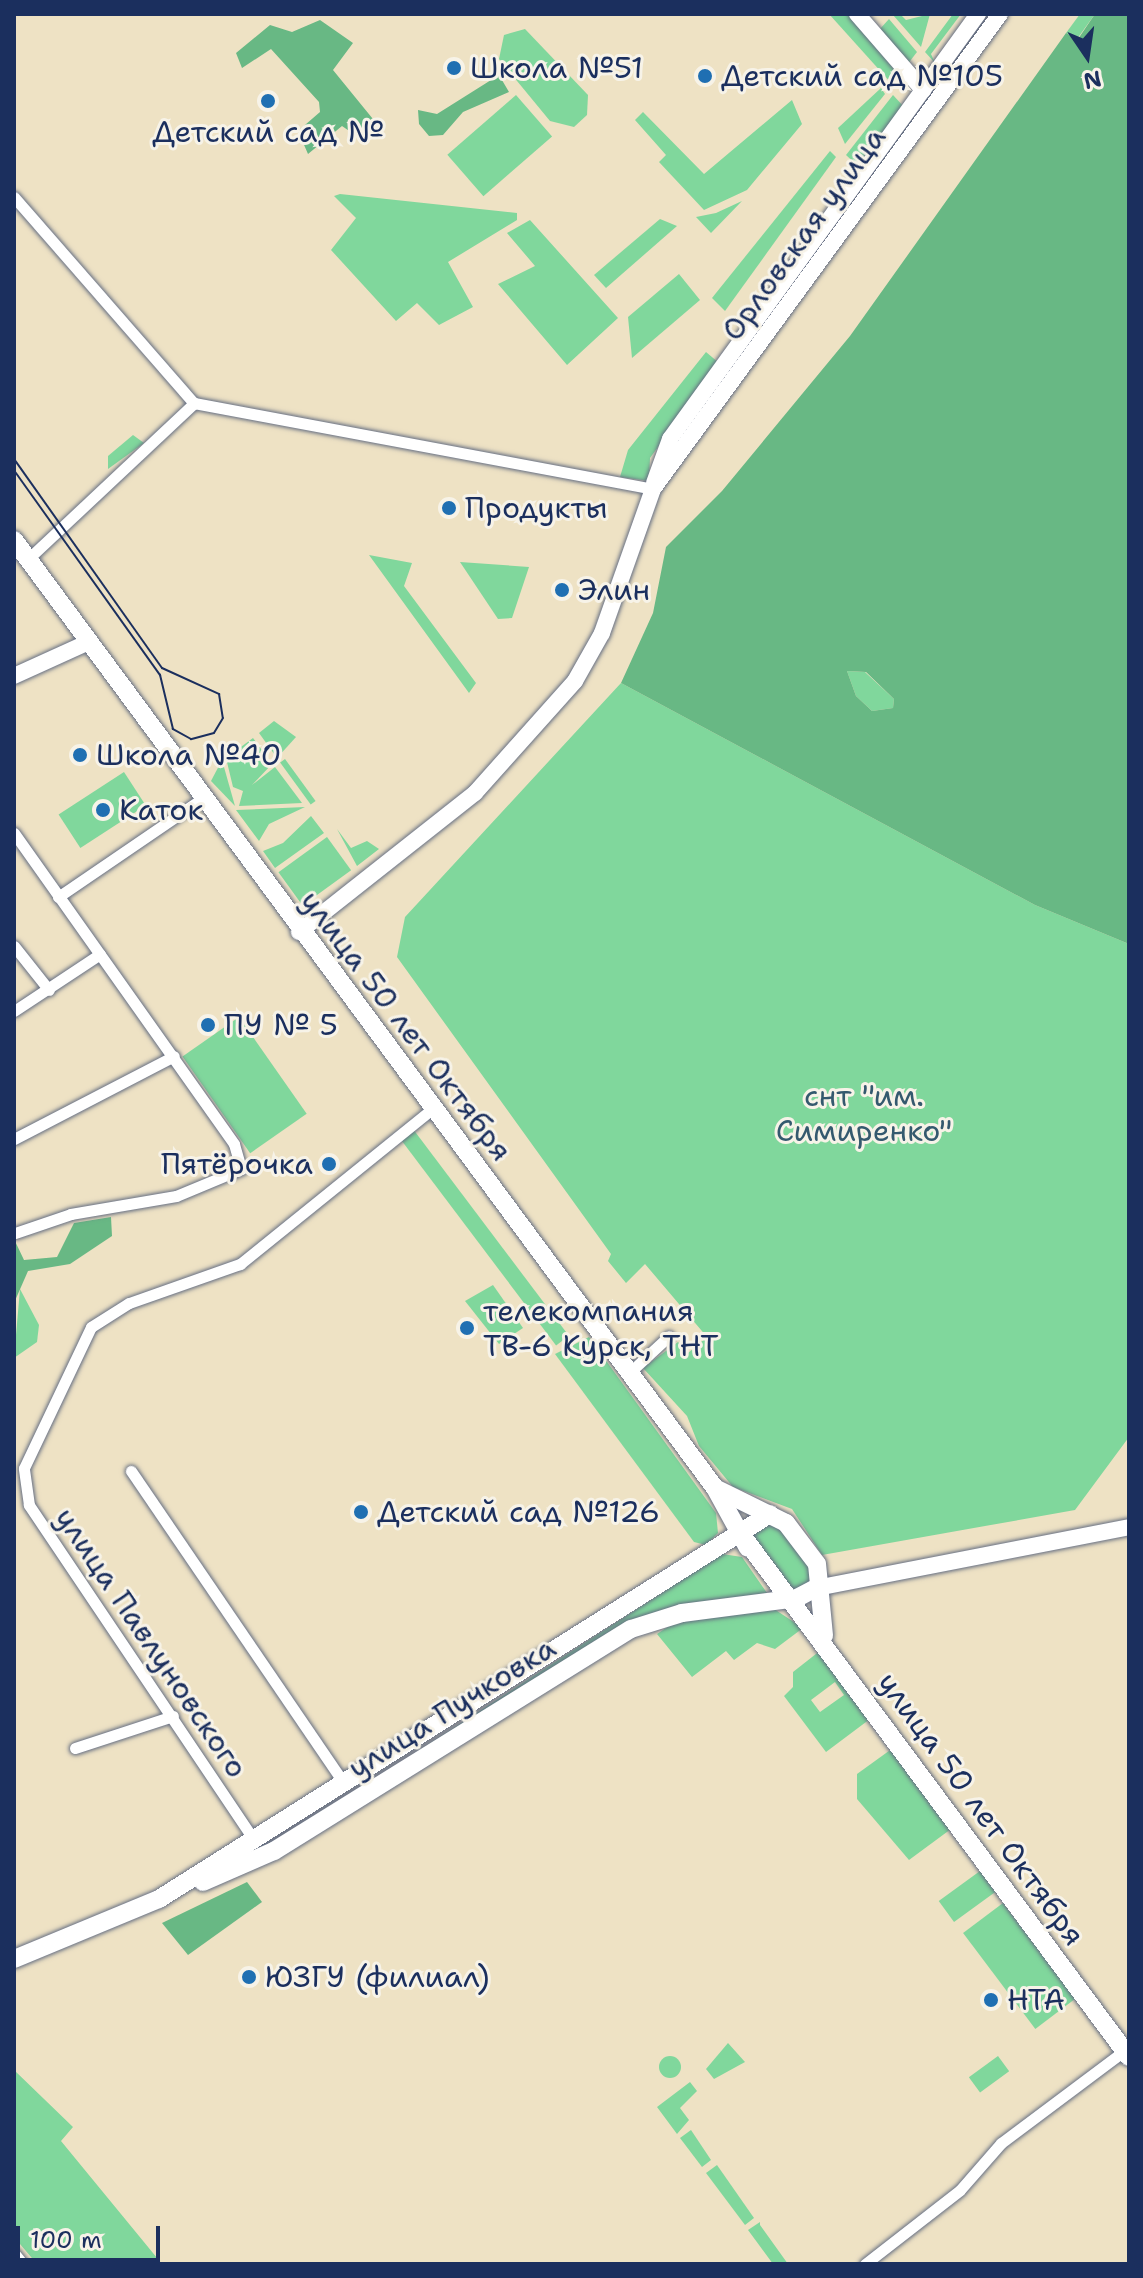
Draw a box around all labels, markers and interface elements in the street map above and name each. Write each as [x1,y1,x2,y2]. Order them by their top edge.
north arrow [1047,16,1127,96]
place label: Школа №51 [470,50,643,86]
place label: Детский сад №105 [721,58,1003,94]
marker: Школа №51 [445,59,463,77]
text: N [1081,64,1104,96]
marker: Детский сад №105 [696,67,714,85]
marker: Детский сад № [259,92,277,110]
place label: Детский сад № [152,114,384,150]
street label: Орловская улица [714,120,894,348]
place label: Продукты [465,490,608,526]
marker: Продукты [440,499,458,517]
place label: Элин [578,572,650,608]
marker: Элин [553,581,571,599]
place label: Школа №40 [96,737,281,773]
marker: Школа №40 [71,746,89,764]
place label: Каток [119,792,203,828]
marker: Каток [94,801,112,819]
street label: улица 50 лет Октября [293,884,519,1168]
place label: ПУ № 5 [224,1007,338,1043]
marker: ПУ № 5 [199,1016,217,1034]
park label: снт "им. Симиренко" [776,1078,952,1148]
place label: Пятёрочка [161,1146,313,1182]
marker: Пятёрочка [320,1155,338,1173]
place label: телекомпания ТВ-6 Курск, ТНТ [483,1293,719,1364]
marker: телекомпания ТВ-6 Курск, ТНТ [458,1319,476,1337]
place label: Детский сад №126 [377,1494,660,1530]
street label: улица Павлуновского [47,1501,255,1785]
marker: Детский сад №126 [352,1503,370,1521]
street label: улица Пучковка [342,1630,562,1786]
street label: улица 50 лет Октября [870,1665,1092,1953]
place label: ЮЗГУ (филиал) [265,1959,489,1995]
marker: ЮЗГУ (филиал) [240,1968,258,1986]
place label: НТА [1007,1982,1065,2018]
marker: НТА [982,1991,1000,2009]
scale bar [20,2210,164,2260]
text: 100 m [30,2224,102,2256]

